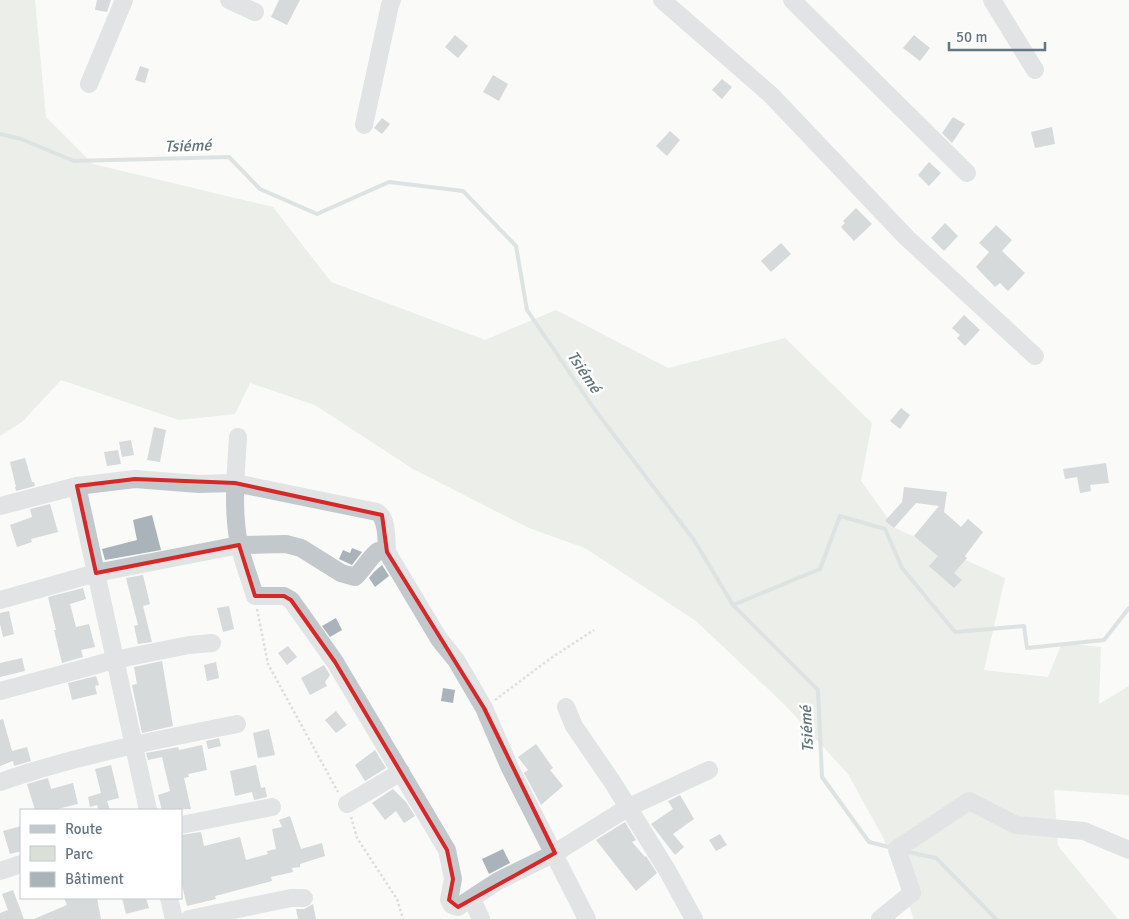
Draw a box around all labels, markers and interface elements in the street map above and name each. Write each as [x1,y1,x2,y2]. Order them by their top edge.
scale bar [949,20,1045,52]
text: 50 m [956,28,987,46]
water label: Tsiémé [164,135,214,157]
water label: Tsiémé [563,347,606,399]
water label: Tsiémé [796,703,818,753]
legend [20,809,182,899]
text: Route [65,820,102,838]
text: Parc [65,845,93,863]
text: Bâtiment [65,870,124,888]

